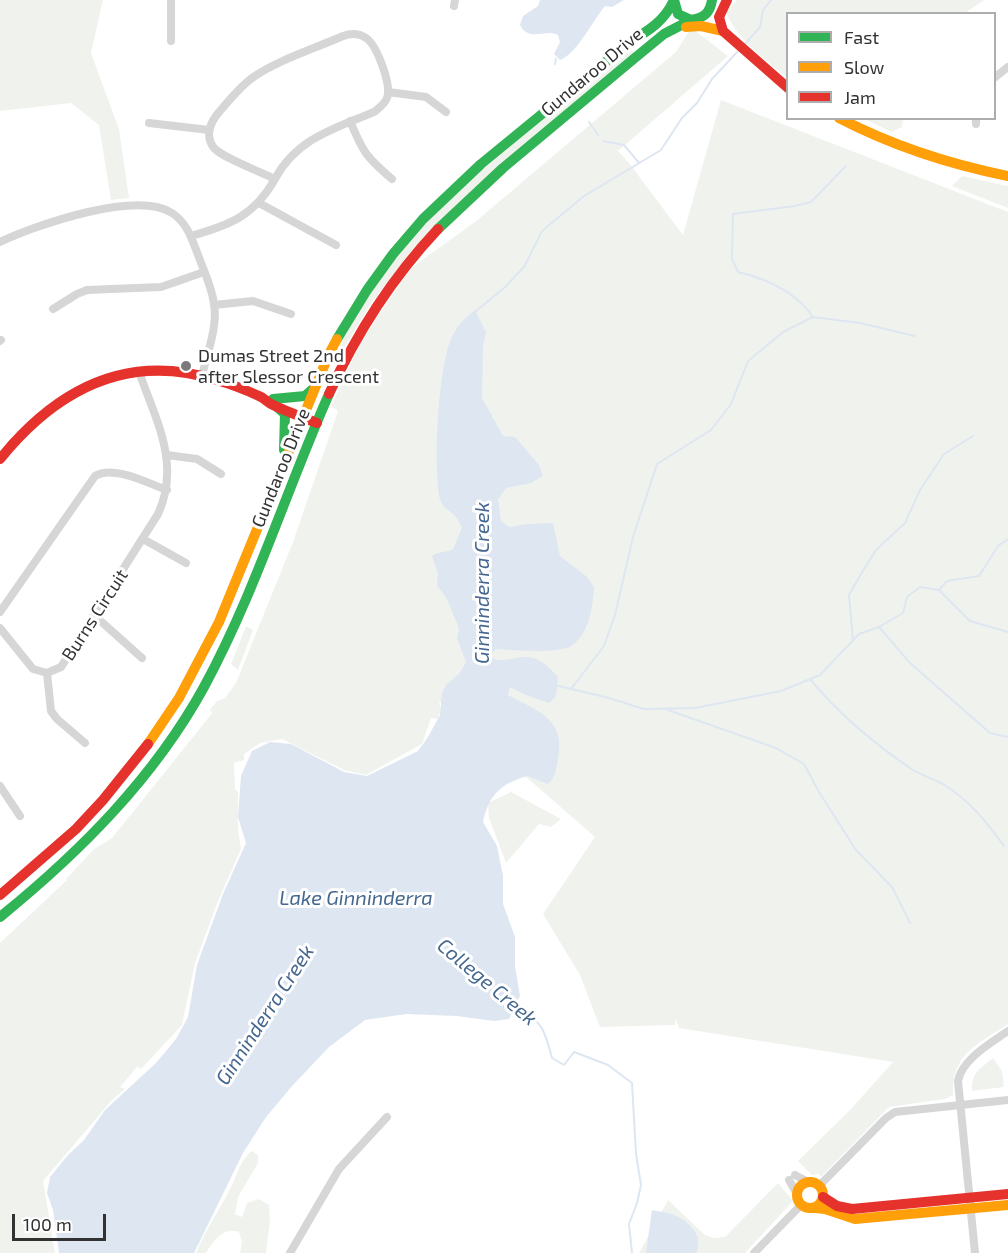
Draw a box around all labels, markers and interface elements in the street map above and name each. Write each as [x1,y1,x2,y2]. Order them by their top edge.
legend [786,12,996,120]
street label: Gundaroo Drive [537,23,647,121]
text: Fast [844,26,879,48]
text: Slow [844,56,884,78]
text: Jam [844,86,876,108]
place label: Dumas Street 2nd after Slessor Crescent [198,345,379,388]
marker: Dumas Street 2nd after Slessor Crescent [179,359,193,373]
street label: Gundaroo Drive [247,405,315,531]
water label: Ginninderra Creek [470,502,494,664]
street label: Burns Circuit [58,565,132,665]
water label: Lake Ginninderra [279,886,433,910]
water label: College Creek [432,933,542,1031]
water label: Ginninderra Creek [211,941,319,1089]
scale bar [15,1202,110,1240]
text: 100 m [23,1213,72,1235]

